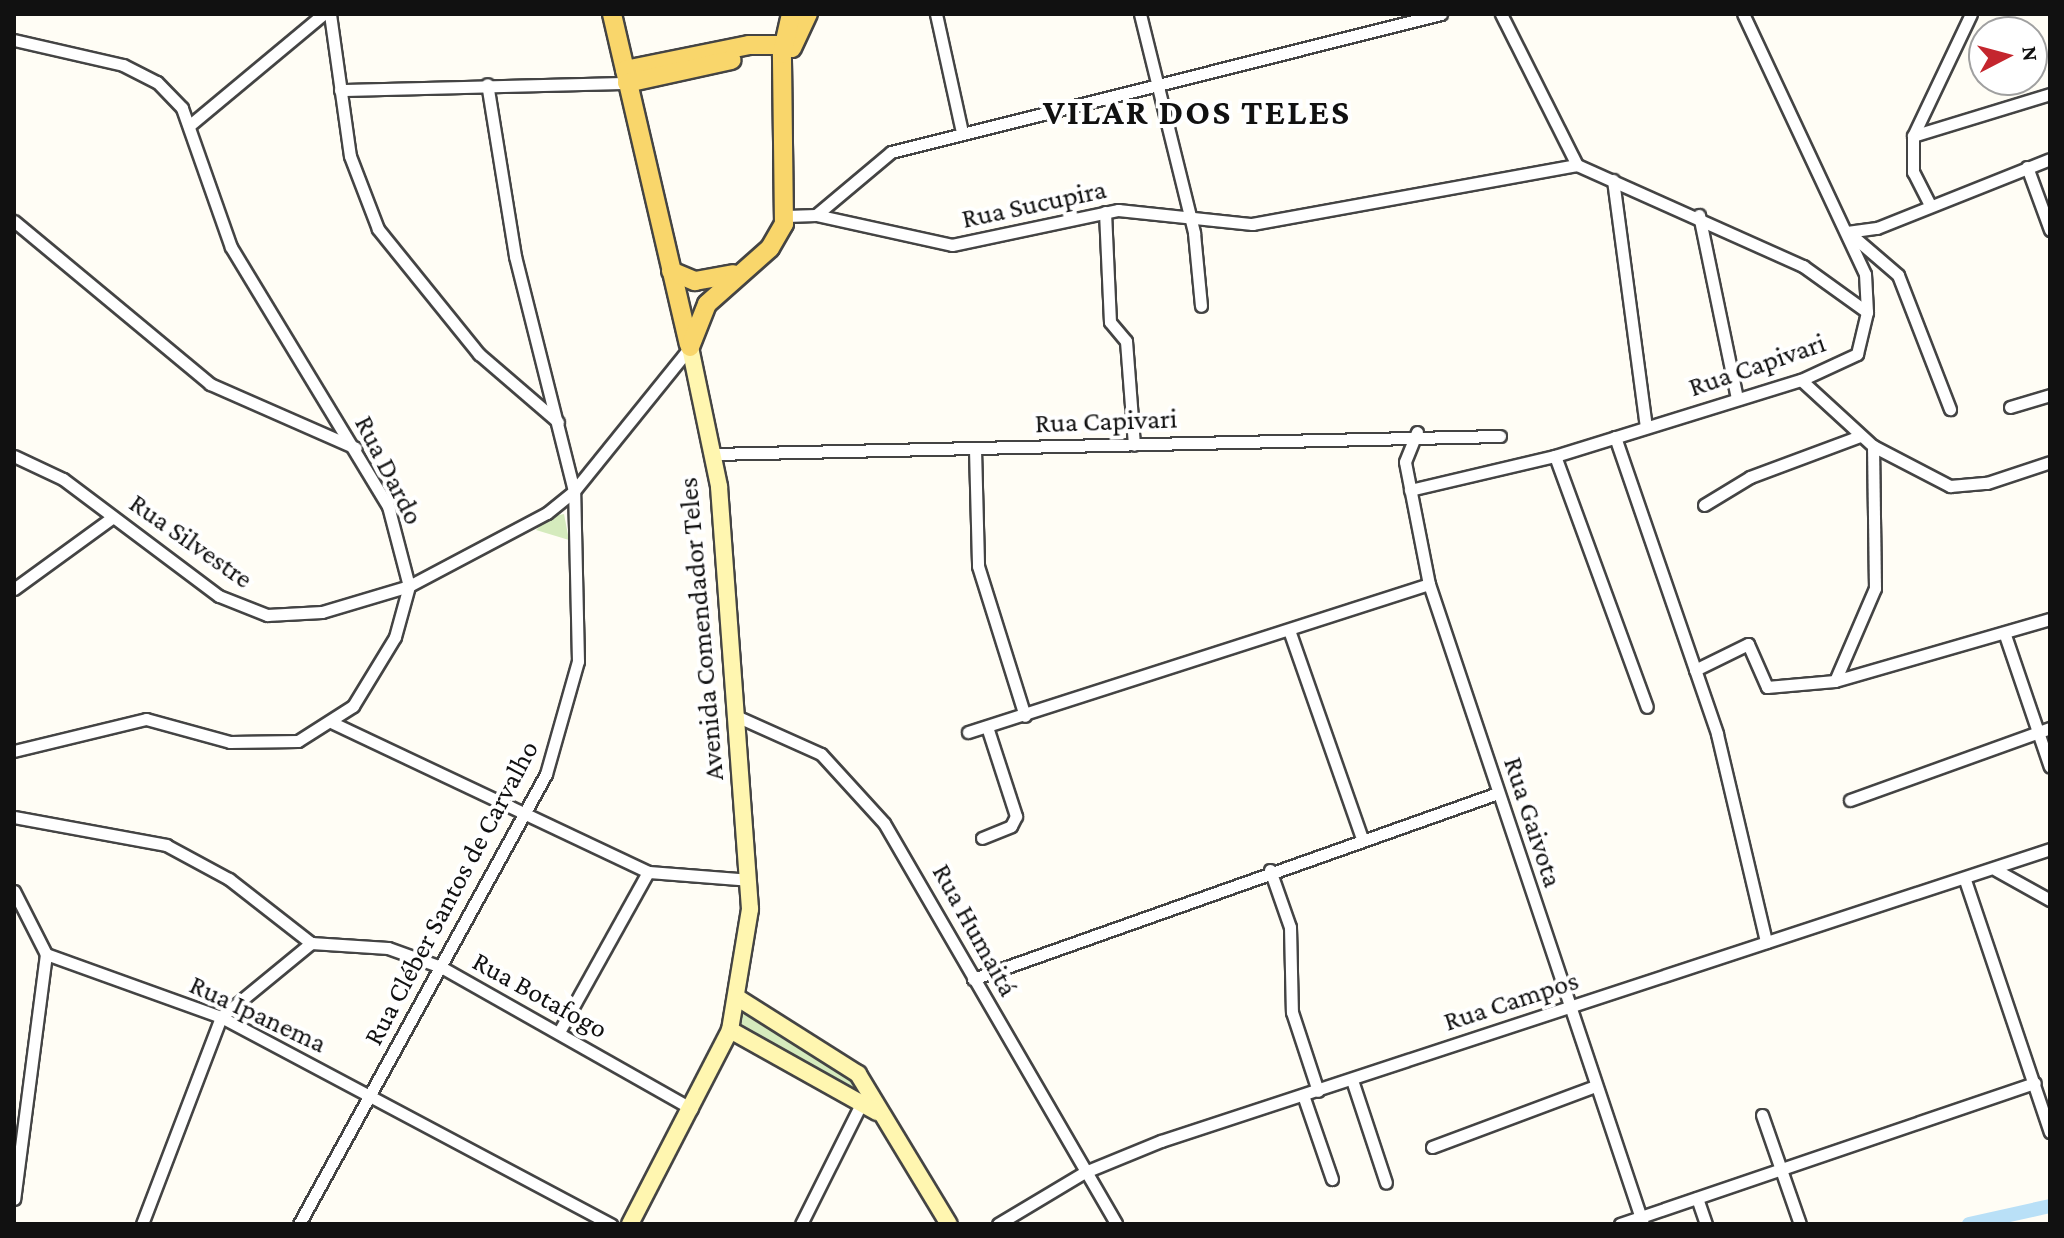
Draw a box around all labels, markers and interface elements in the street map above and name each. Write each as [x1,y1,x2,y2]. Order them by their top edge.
north arrow [1968,16,2048,96]
text: N [2017,45,2044,62]
district label: VILAR DOS TELES [1043,91,1351,135]
street label: Rua Sucupira [959,172,1109,236]
street label: Rua Capivari [1684,326,1830,404]
street label: Rua Capivari [1034,402,1178,440]
street label: Rua Dardo [347,410,431,530]
street label: Avenida Comendador Teles [671,476,731,782]
street label: Rua Silvestre [123,486,259,596]
street label: Rua Cléber Santos de Carvalho [356,735,546,1051]
street label: Rua Gaivota [1496,753,1570,891]
street label: Rua Humaitá [925,858,1025,1002]
street label: Rua Botafogo [467,944,613,1046]
street label: Rua Campos [1439,963,1583,1039]
street label: Rua Ipanema [184,968,332,1060]

